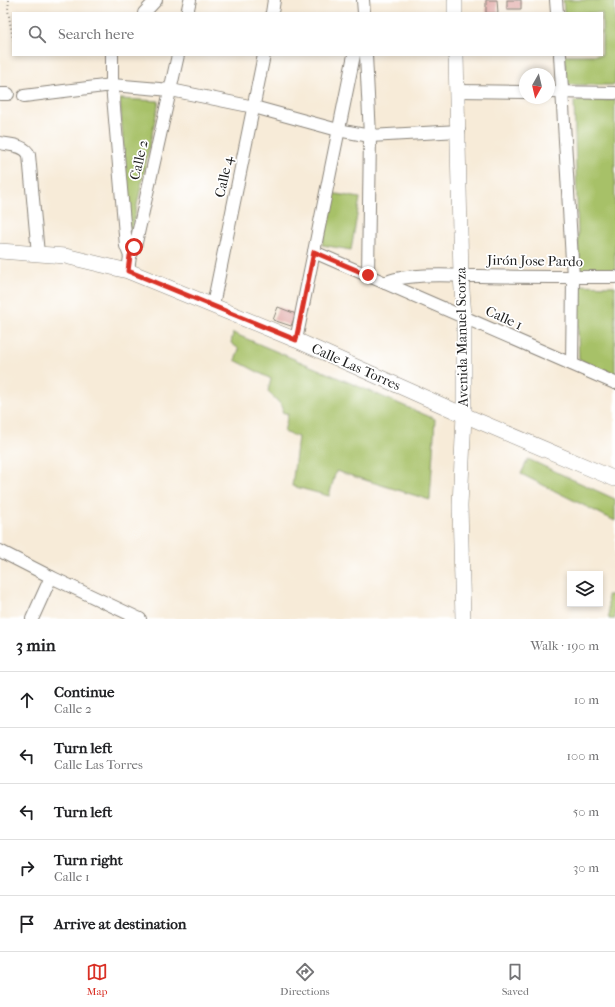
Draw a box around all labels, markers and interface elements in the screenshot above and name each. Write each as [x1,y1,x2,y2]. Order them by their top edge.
search box [12,12,603,56]
icon: search [26,23,48,45]
text: Search here [58,25,134,43]
north arrow [519,68,555,104]
street label: Calle 2 [126,138,152,182]
street label: Calle 4 [211,154,237,199]
route start [125,238,143,256]
street label: Jirón Jose Pardo [486,252,583,270]
route end [359,266,377,284]
street label: Avenida Manuel Scorza [452,267,472,408]
street label: Calle 1 [483,302,525,334]
street label: Calle Las Torres [309,340,403,394]
map controls [567,571,603,607]
button: layers [567,571,603,607]
text: 3 min [16,635,56,655]
text: Walk · 190 m [530,638,599,653]
text: Continue [54,683,114,701]
icon: ahead [16,689,38,711]
text: 10 m [574,692,599,707]
text: Calle 2 [54,701,92,716]
text: Turn left [54,739,112,757]
icon: left [16,745,38,767]
text: 100 m [566,748,599,763]
text: Calle Las Torres [54,757,143,772]
icon: left [16,801,38,823]
text: Turn left [54,803,112,821]
text: 50 m [573,804,599,819]
text: Turn right [54,851,123,869]
icon: right [16,857,38,879]
text: 30 m [573,860,599,875]
text: Calle 1 [54,869,90,884]
icon: arrive [16,913,38,935]
text: Arrive at destination [54,915,186,933]
tab: Map [86,961,108,998]
tab: Directions [280,961,330,998]
tab: Saved [502,961,529,998]

